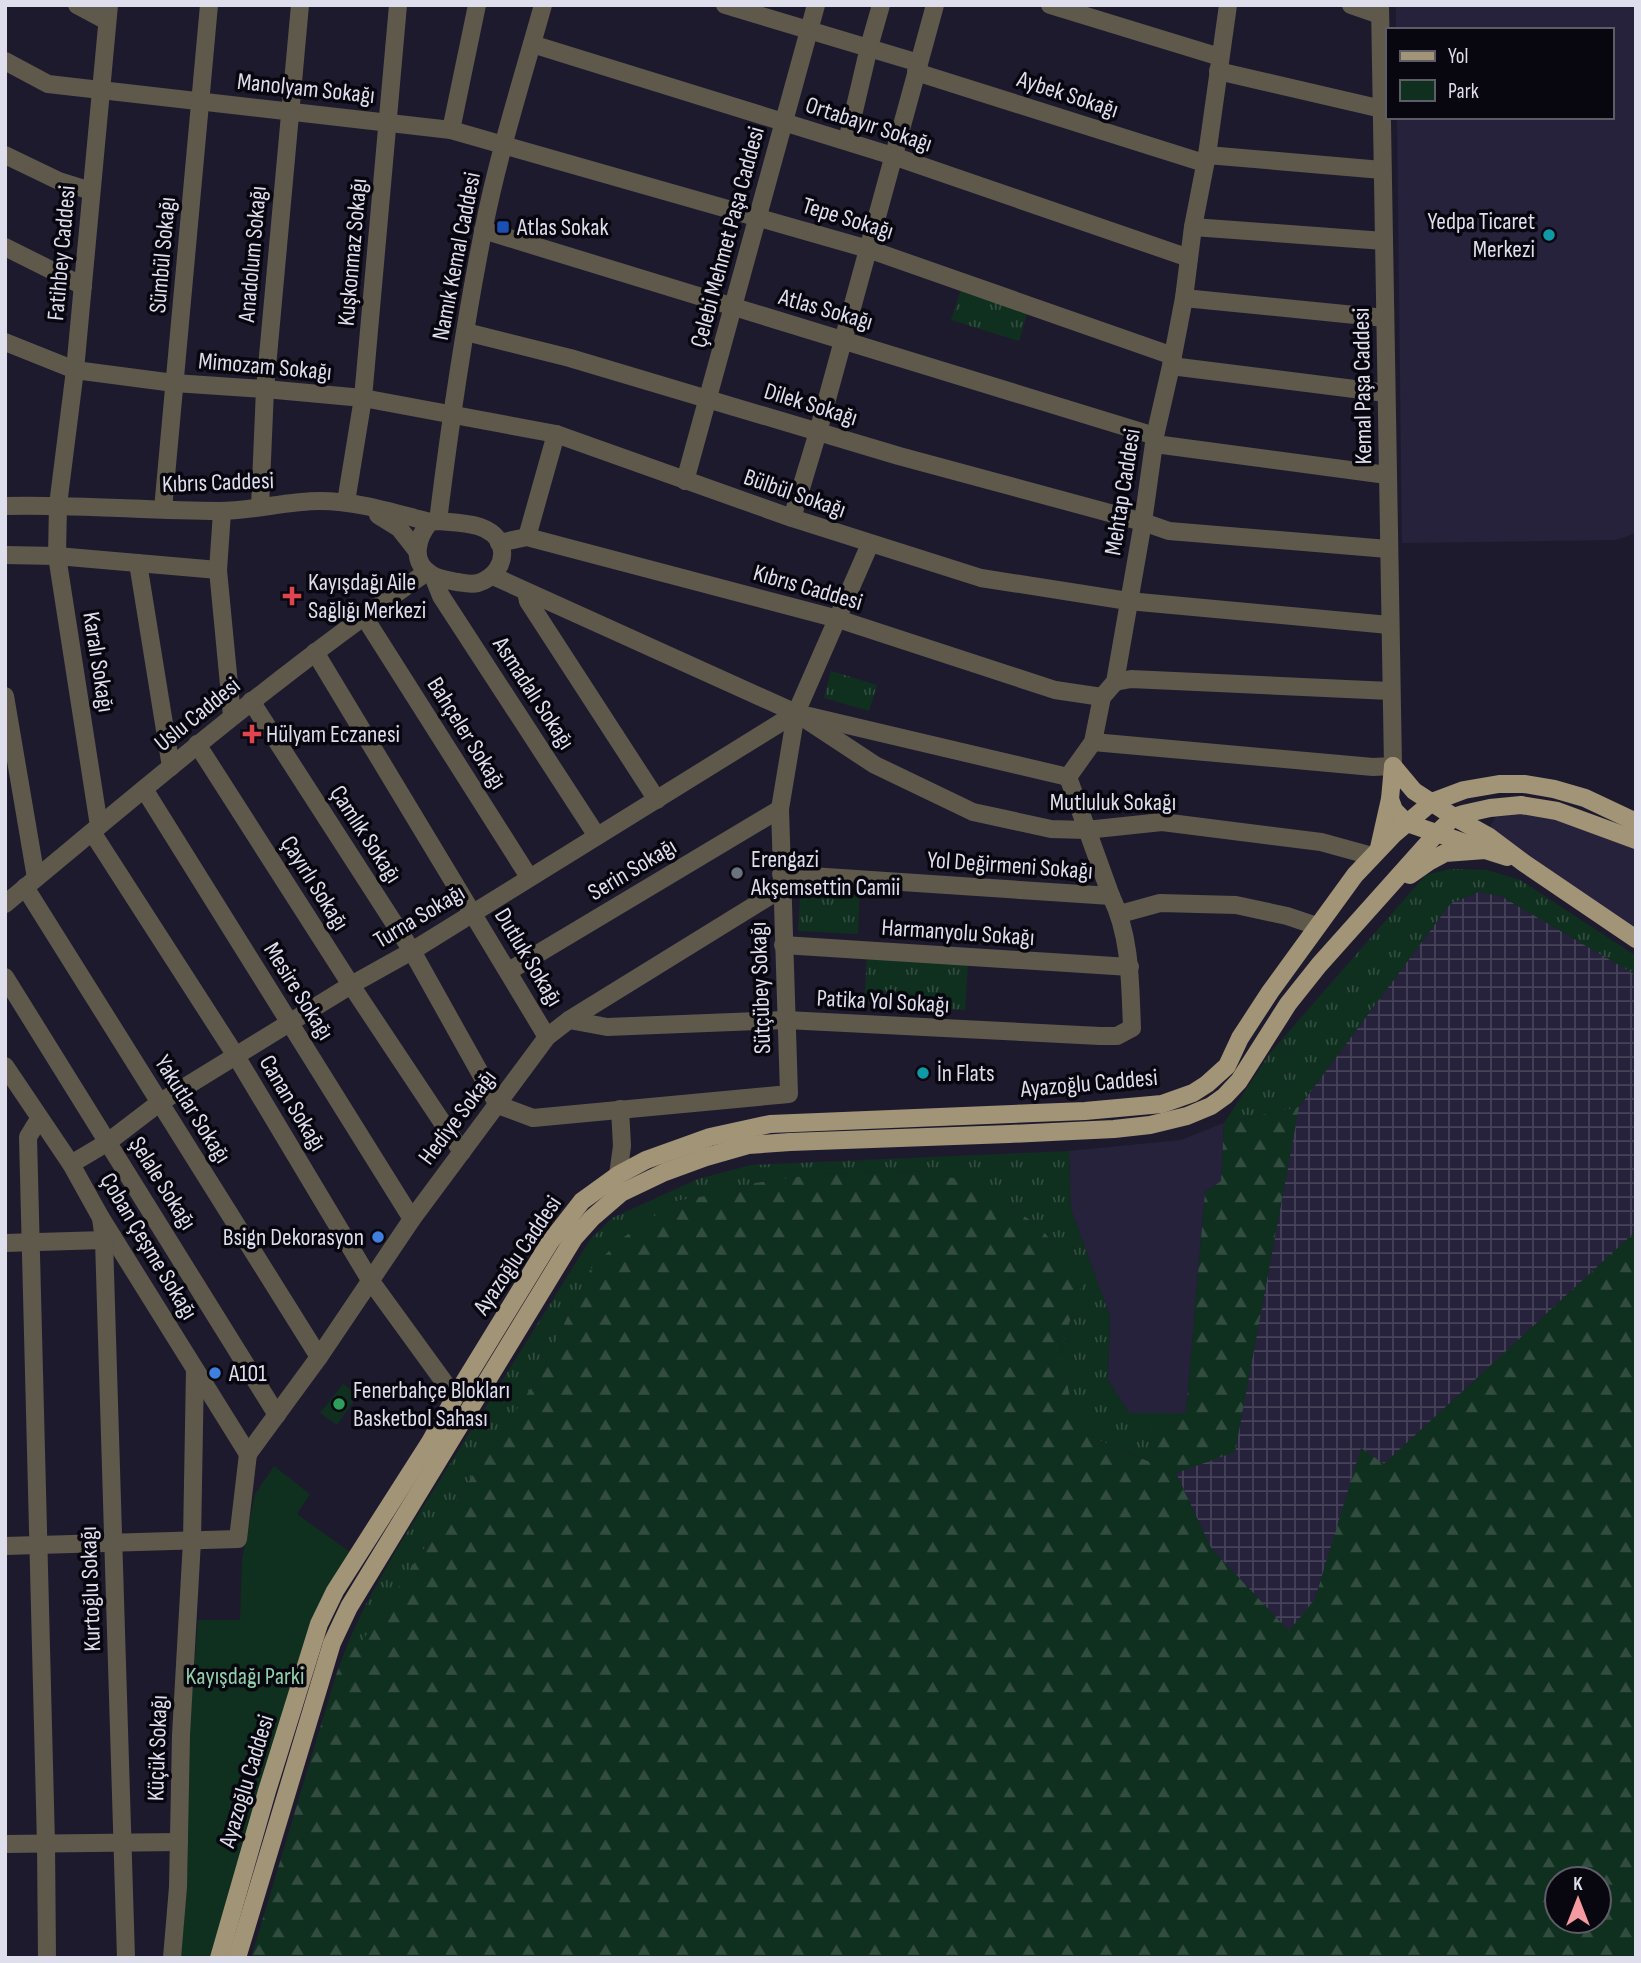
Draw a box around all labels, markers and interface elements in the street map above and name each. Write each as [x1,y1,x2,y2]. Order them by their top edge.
legend [1386,28,1613,119]
text: Yol [1448,44,1468,69]
street label: Aybek Sokağı [1013,64,1122,124]
street label: Manolyam Sokağı [236,67,376,110]
text: Park [1448,79,1479,104]
street label: Ortabayır Sokağı [802,90,936,159]
street label: Çelebi Mehmet Paşa Caddesi [684,123,771,351]
street label: Namık Kemal Caddesi [426,170,487,343]
street label: Kuşkonmaz Sokağı [332,177,373,327]
street label: Fatihbey Caddesi [41,184,82,322]
street label: Anadolum Sokağı [232,185,273,324]
street label: Tepe Sokağı [799,191,897,246]
street label: Sümbül Sokağı [143,196,182,314]
place label: Yedpa Ticaret Merkezi [1427,207,1535,264]
place label: Atlas Sokak [516,213,609,242]
marker: Atlas Sokak [495,219,511,235]
marker: Yedpa Ticaret Merkezi [1541,227,1557,243]
street label: Atlas Sokağı [775,282,876,337]
street label: Kemal Paşa Caddesi [1347,307,1378,465]
street label: Mimozam Sokağı [197,346,333,387]
street label: Dilek Sokağı [761,377,861,432]
street label: Mehtap Caddesi [1098,427,1147,557]
street label: Bülbül Sokağı [740,462,850,524]
street label: Kıbrıs Caddesi [161,466,275,499]
street label: Kıbrıs Caddesi [750,558,866,617]
place label: Kayışdağı Aile Sağlığı Merkezi [308,568,426,625]
marker: Kayışdağı Aile Sağlığı Merkezi [282,586,302,606]
street label: Karalı Sokağı [76,610,121,714]
street label: Asmadalı Sokağı [486,631,581,755]
street label: Uslu Caddesi [149,671,246,758]
street label: Bahçeler Sokağı [421,672,513,795]
place label: Hülyam Eczanesi [266,720,400,749]
marker: Hülyam Eczanesi [244,726,260,742]
street label: Çamlık Sokağı [323,780,408,888]
street label: Mutluluk Sokağı [1050,788,1176,817]
street label: Çayırlı Sokağı [274,830,355,936]
street label: Serin Sokağı [583,832,682,907]
place label: Erengazi Akşemsettin Camii [750,845,900,902]
street label: Yol Değirmeni Sokağı [926,845,1094,886]
marker: Erengazi Akşemsettin Camii [729,865,745,881]
street label: Turna Sokağı [369,878,470,955]
street label: Dutluk Sokağı [488,903,569,1012]
street label: Harmanyolu Sokağı [881,913,1035,952]
street label: Sütçübey Sokağı [744,921,777,1055]
street label: Mesire Sokağı [257,937,340,1045]
street label: Patika Yol Sokağı [816,984,950,1019]
street label: Yakutlar Sokağı [148,1050,237,1169]
street label: Canan Sokağı [253,1050,332,1156]
place label: İn Flats [937,1059,995,1088]
street label: Ayazoğlu Caddesi [1018,1063,1159,1104]
street label: Hediye Sokağı [412,1064,503,1171]
marker: İn Flats [915,1065,931,1081]
street label: Şelale Sokağı [123,1131,202,1235]
street label: Çoban Çeşme Sokağı [93,1168,204,1325]
street label: Ayazoğlu Caddesi [466,1190,568,1321]
place label: Bsign Dekorasyon [223,1223,364,1252]
marker: Bsign Dekorasyon [370,1229,386,1245]
place label: A101 [228,1359,267,1388]
marker: A101 [207,1365,223,1381]
place label: Fenerbahçe Blokları Basketbol Sahası [353,1376,510,1433]
marker: Fenerbahçe Blokları Basketbol Sahası [331,1396,347,1412]
street label: Kurtoğlu Sokağı [74,1526,107,1652]
park label: Kayışdağı Parki [186,1662,304,1691]
street label: Küçük Sokağı [141,1695,174,1801]
street label: Ayazoğlu Caddesi [212,1711,280,1852]
north arrow [1543,1865,1613,1935]
text: K [1573,1873,1583,1896]

